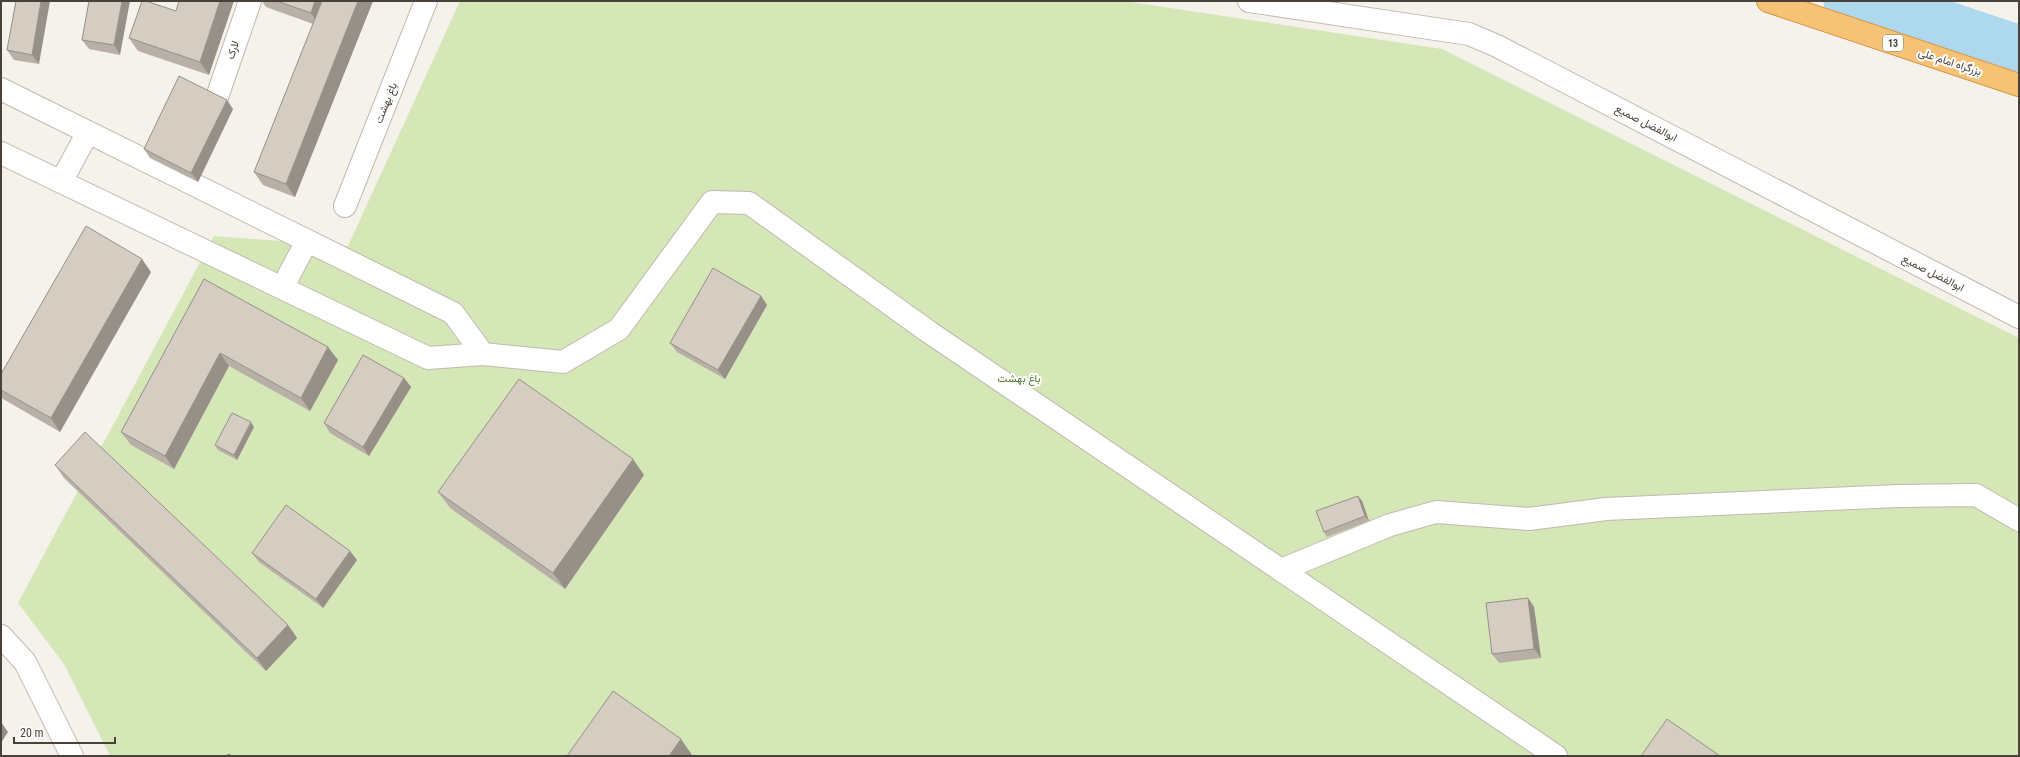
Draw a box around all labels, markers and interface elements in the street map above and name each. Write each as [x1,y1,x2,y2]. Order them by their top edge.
road number: 13 [1883,35,1903,51]
street label: لارک [224,39,242,61]
street label: بزرگراه امام علی [1917,46,1983,79]
street label: باغ بهشت [372,81,401,126]
street label: ابوالفضل صمیع [1612,102,1679,145]
street label: ابوالفضل صمیع [1899,252,1966,295]
park label: باغ بهشت [997,372,1041,386]
scale bar [14,719,115,745]
text: 20 m [20,726,44,740]

